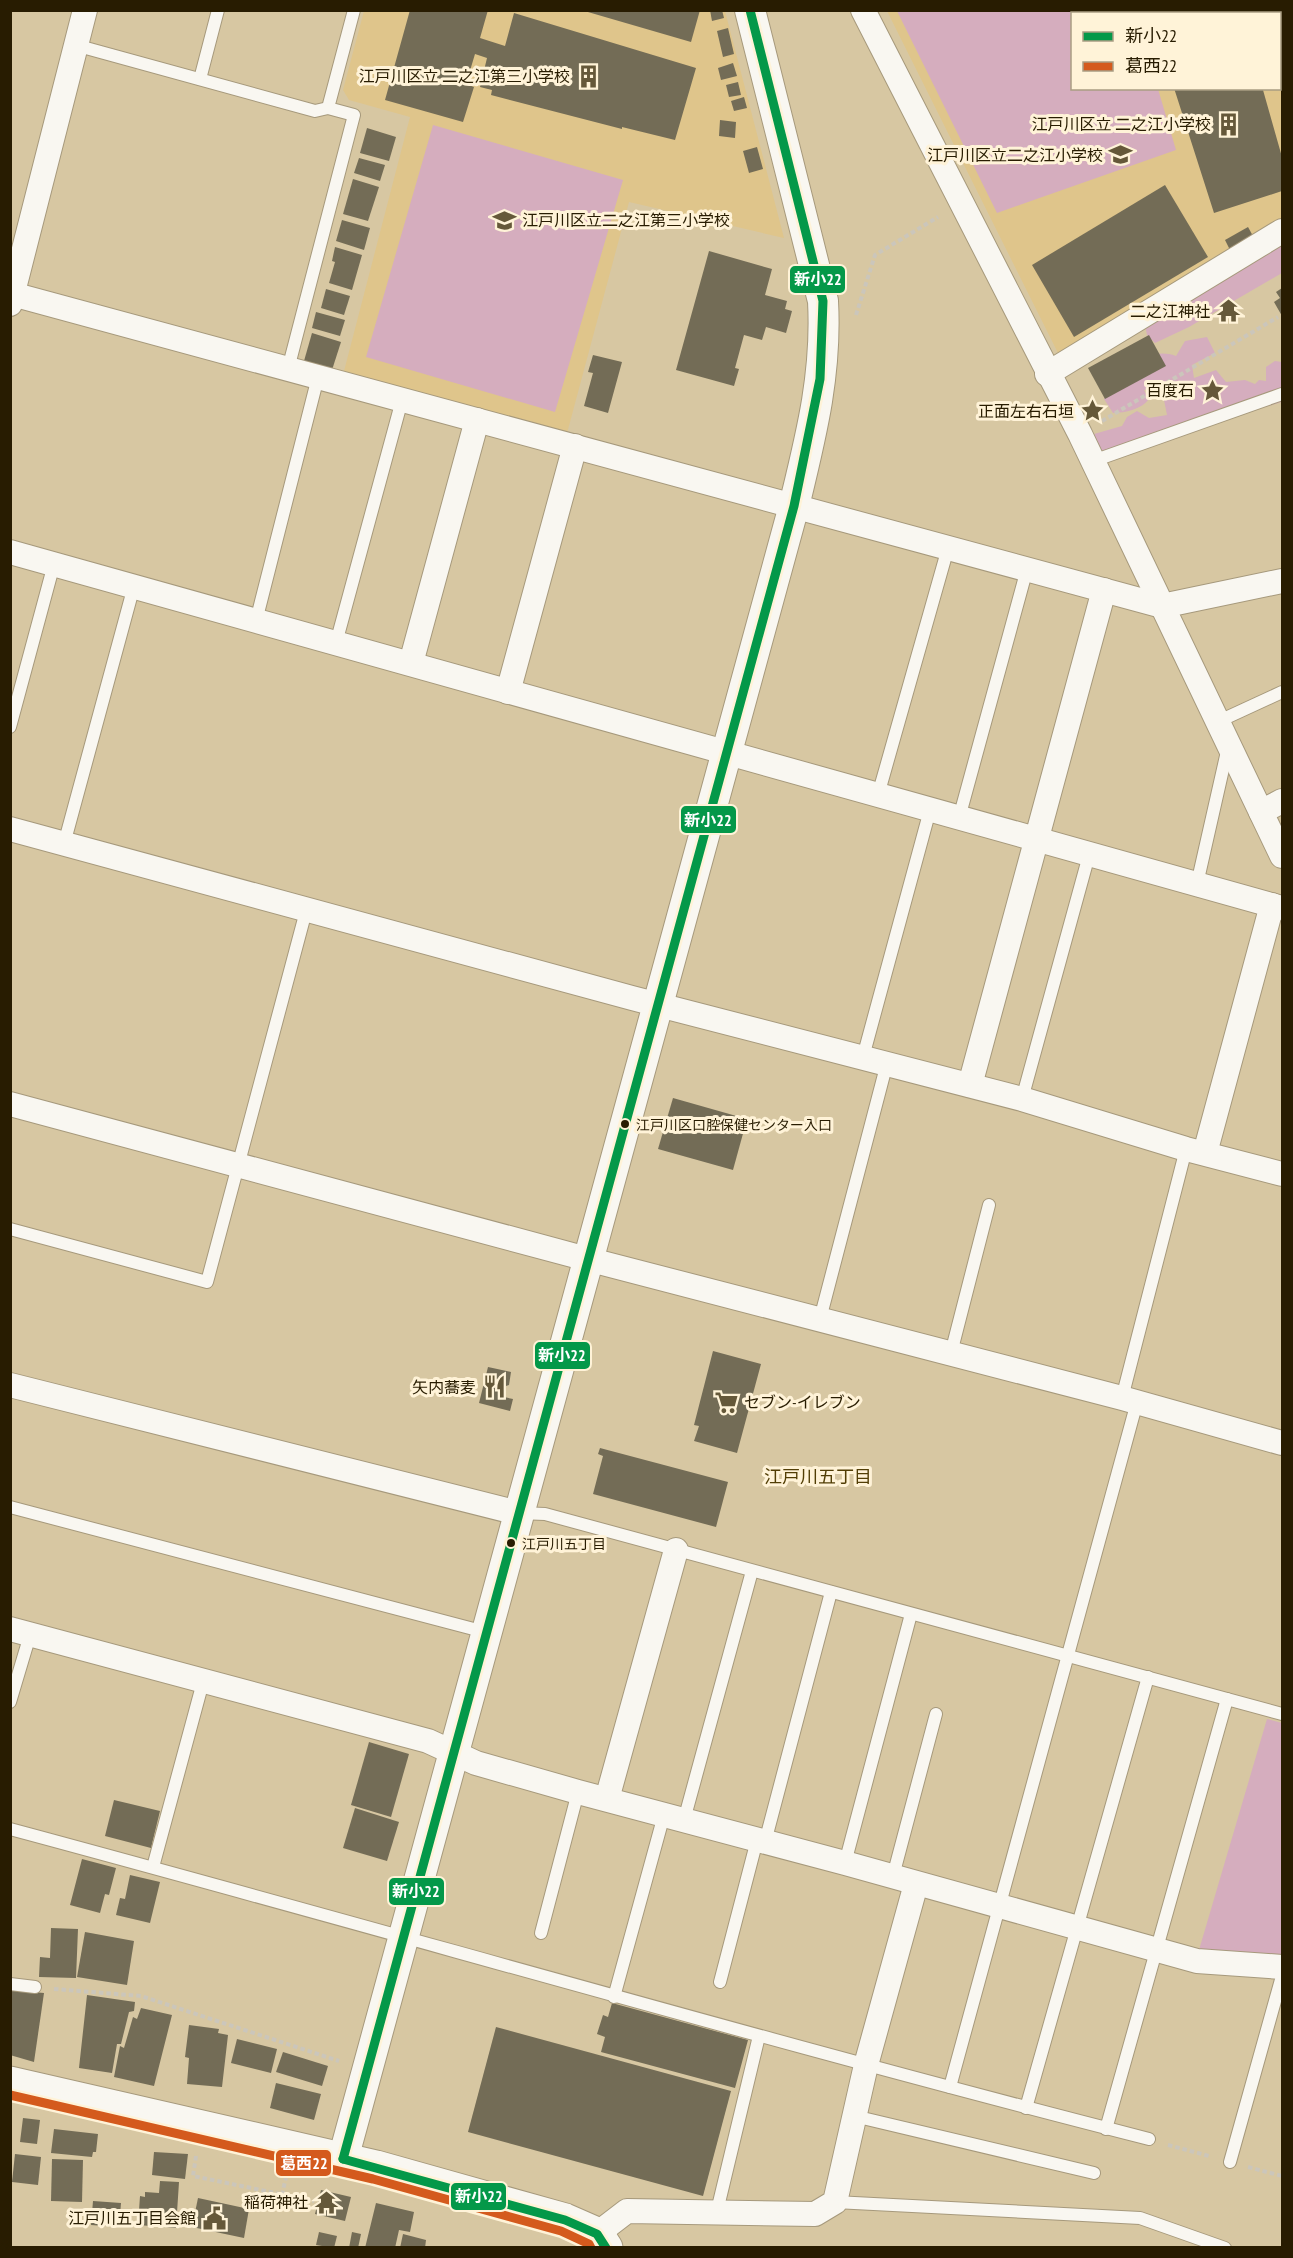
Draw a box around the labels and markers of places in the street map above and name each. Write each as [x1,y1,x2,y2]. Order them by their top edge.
building icon: 江戸川区立 二之江第三小学校 [575,63,601,89]
place label: 江戸川区立 二之江第三小学校 [359,66,570,86]
building icon: 江戸川区立 二之江小学校 [1216,111,1242,137]
place label: 江戸川区立 二之江小学校 [1032,114,1211,134]
school or university icon: 江戸川区立二之江小学校 [1108,142,1134,168]
place label: 江戸川区立二之江小学校 [927,145,1103,165]
school or university icon: 江戸川区立二之江第三小学校 [491,207,517,233]
place label: 江戸川区立二之江第三小学校 [522,210,730,230]
temple icon: 二之江神社 [1215,298,1241,324]
place label: 二之江神社 [1130,301,1210,321]
place icon: 百度石 [1199,377,1225,403]
place label: 百度石 [1146,380,1194,400]
place icon: 正面左右石垣 [1079,398,1105,424]
place label: 正面左右石垣 [978,401,1074,421]
place label: 江戸川区口腔保健センター入口 [636,1116,832,1134]
marker: 江戸川区口腔保健センター入口 [619,1118,631,1130]
restaurant icon: 矢内蕎麦 [481,1374,507,1400]
place label: 矢内蕎麦 [412,1377,476,1397]
supermarket icon: セブン-イレブン [713,1389,739,1415]
place label: セブン-イレブン [744,1392,861,1412]
place label: 江戸川五丁目 [522,1535,606,1553]
marker: 江戸川五丁目 [505,1537,517,1549]
temple icon: 稲荷神社 [313,2189,339,2215]
place label: 稲荷神社 [244,2192,308,2212]
public building icon: 江戸川五丁目会館 [201,2205,227,2231]
place label: 江戸川五丁目会館 [68,2208,196,2228]

